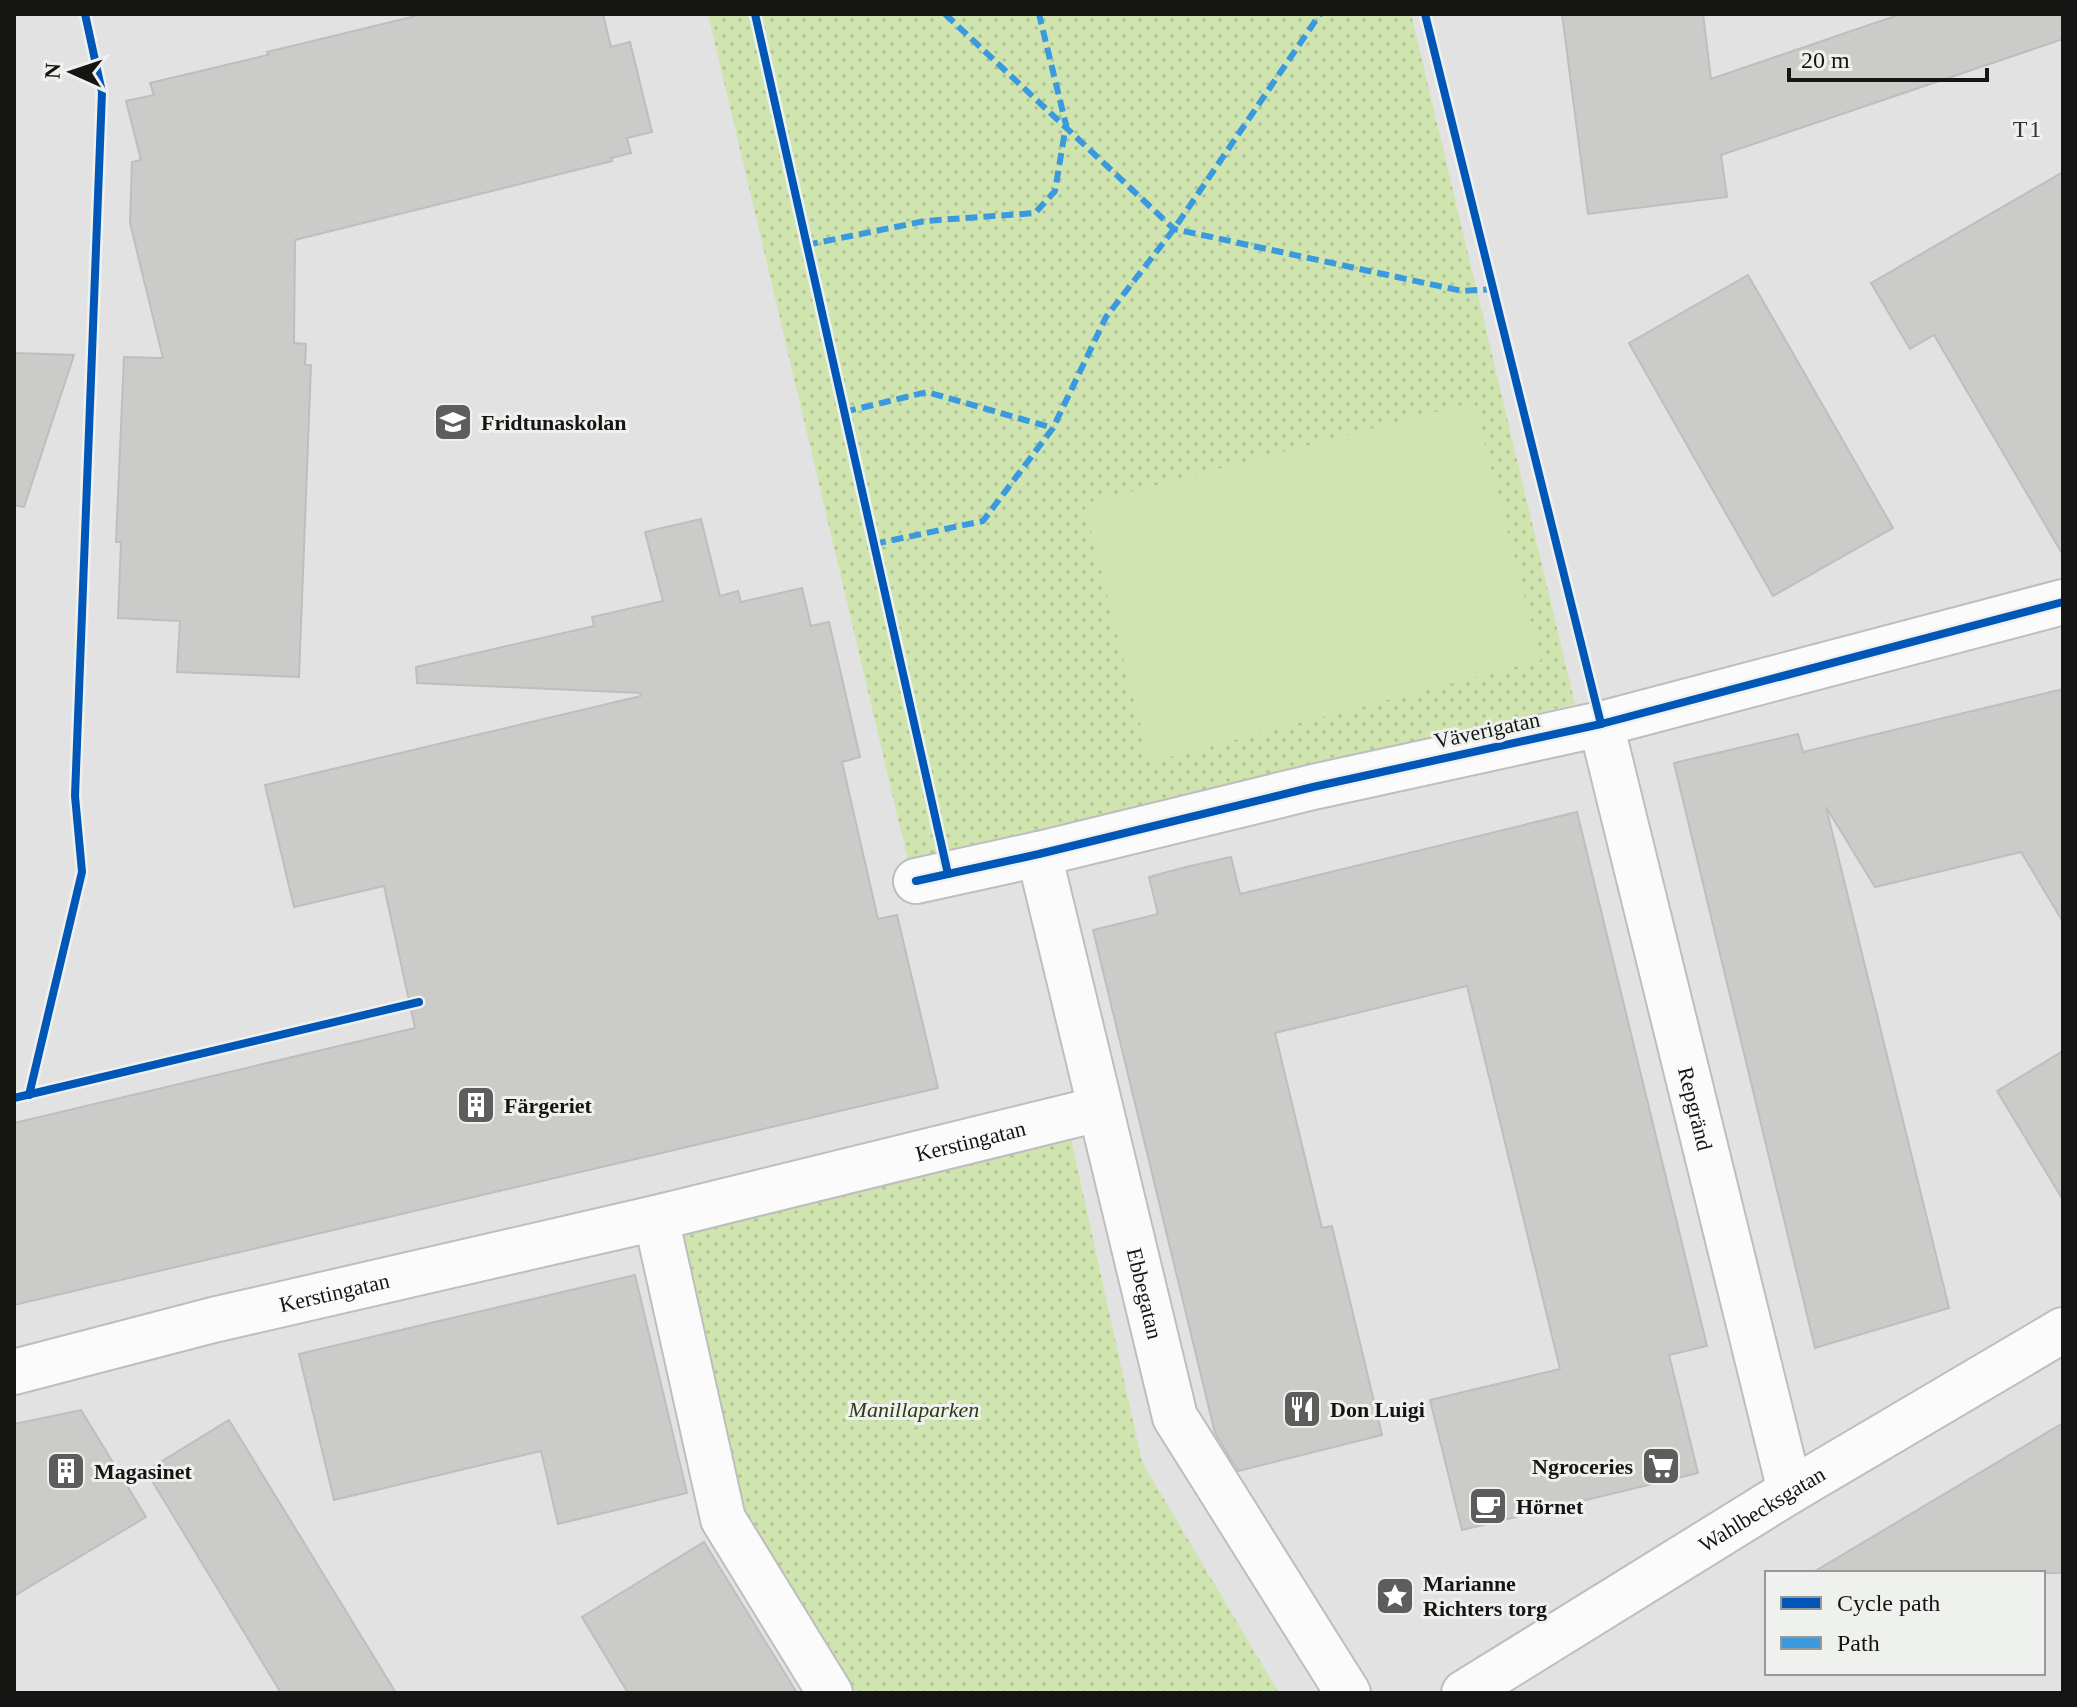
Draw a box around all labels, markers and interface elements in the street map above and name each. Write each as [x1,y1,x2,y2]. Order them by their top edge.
north arrow [32,32,112,112]
scale bar [1789,32,1987,82]
text: 20 m [1801,47,1850,73]
text: N [40,62,65,80]
district label: T1 [2013,116,2043,142]
school or university icon: Fridtunaskolan [432,401,474,443]
place label: Fridtunaskolan [481,410,627,435]
street label: Väverigatan [1432,707,1542,753]
street label: Repgränd [1673,1064,1718,1153]
building icon: Färgeriet [455,1084,497,1126]
place label: Färgeriet [504,1093,593,1118]
street label: Kerstingatan [913,1115,1028,1166]
street label: Ebbegatan [1122,1245,1168,1341]
street label: Kerstingatan [277,1267,392,1317]
restaurant icon: Don Luigi [1281,1388,1323,1430]
park label: Manillaparken [848,1397,979,1422]
place label: Don Luigi [1330,1397,1425,1422]
supermarket icon: Ngroceries [1640,1445,1682,1487]
building icon: Magasinet [45,1450,87,1492]
place label: Ngroceries [1532,1454,1633,1479]
place label: Magasinet [94,1459,192,1484]
street label: Wahlbecksgatan [1694,1461,1829,1557]
cafe icon: Hörnet [1467,1485,1509,1527]
place label: Hörnet [1516,1494,1584,1519]
place label: Marianne Richters torg [1423,1571,1547,1621]
legend [1765,1571,2045,1675]
place icon: Marianne Richters torg [1374,1575,1416,1617]
text: Cycle path [1837,1590,1940,1616]
text: Path [1837,1630,1880,1656]

